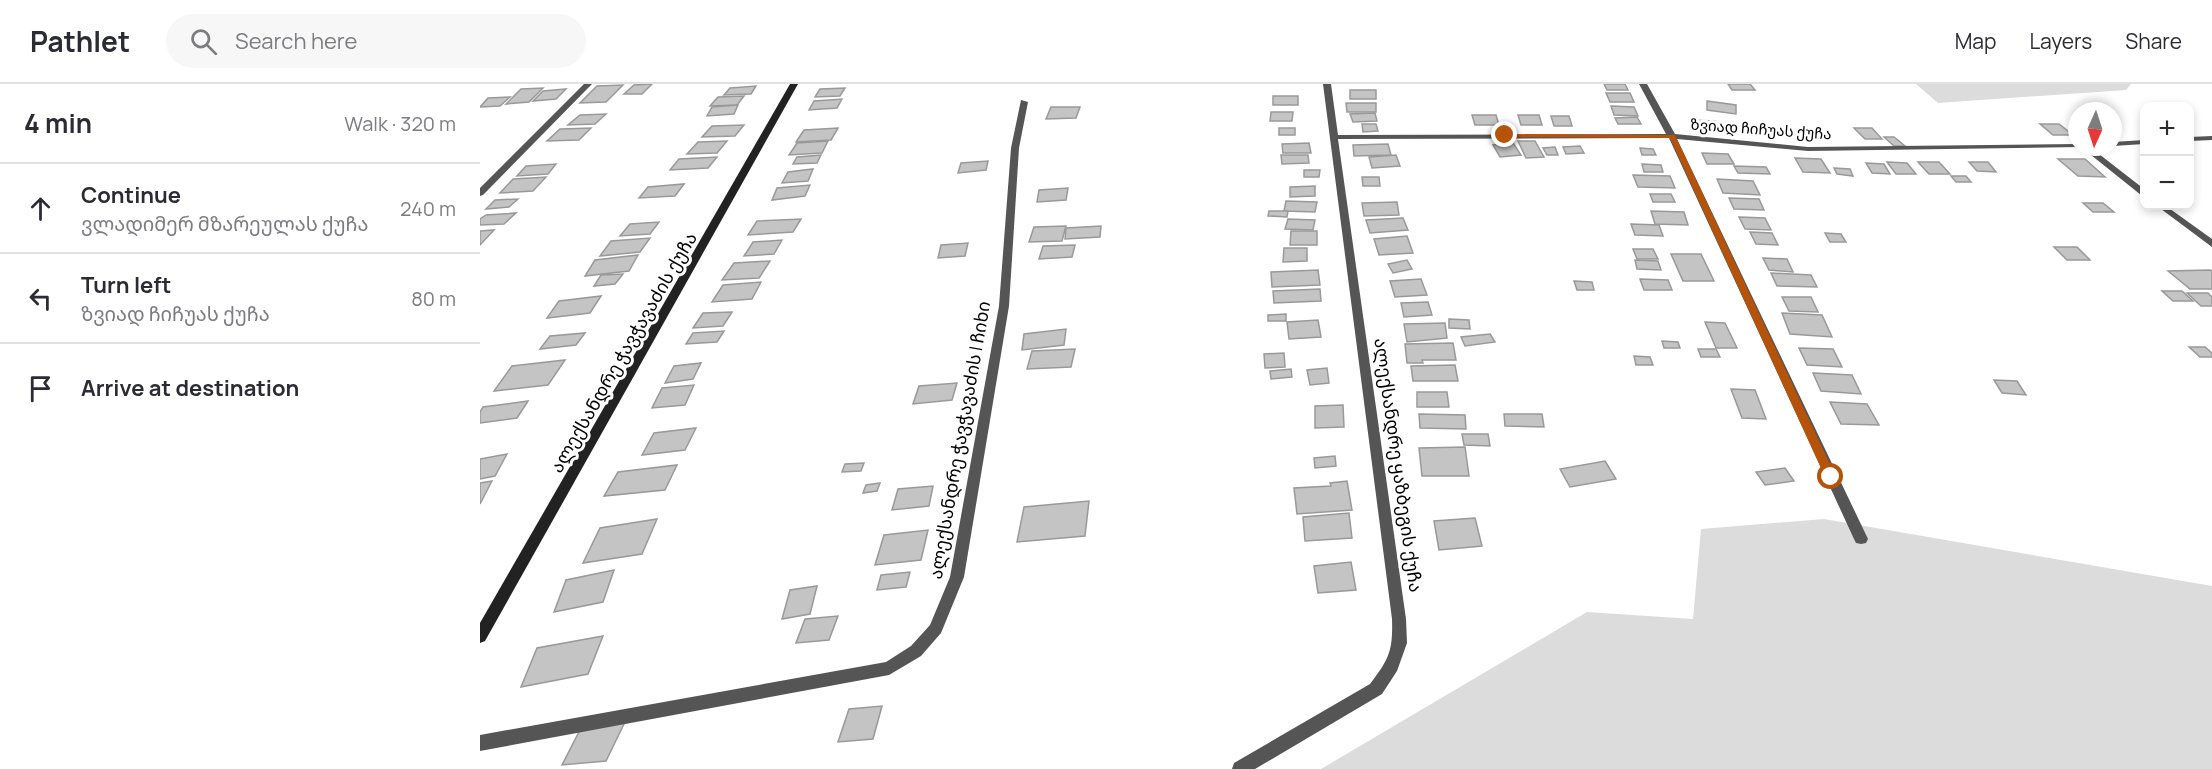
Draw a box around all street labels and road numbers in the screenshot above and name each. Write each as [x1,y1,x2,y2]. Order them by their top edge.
street label: ზვიად ჩიჩუას ქუჩა [1690,114,1832,144]
street label: ალექსანდრე ჭავჭავაძის ქუჩა [544,227,702,477]
street label: ალექსანდრე ჭავჭავაძის I ჩიხი [923,299,995,581]
street label: ალექსანდრე ყაზბეგის ქუჩა [1369,336,1429,594]

